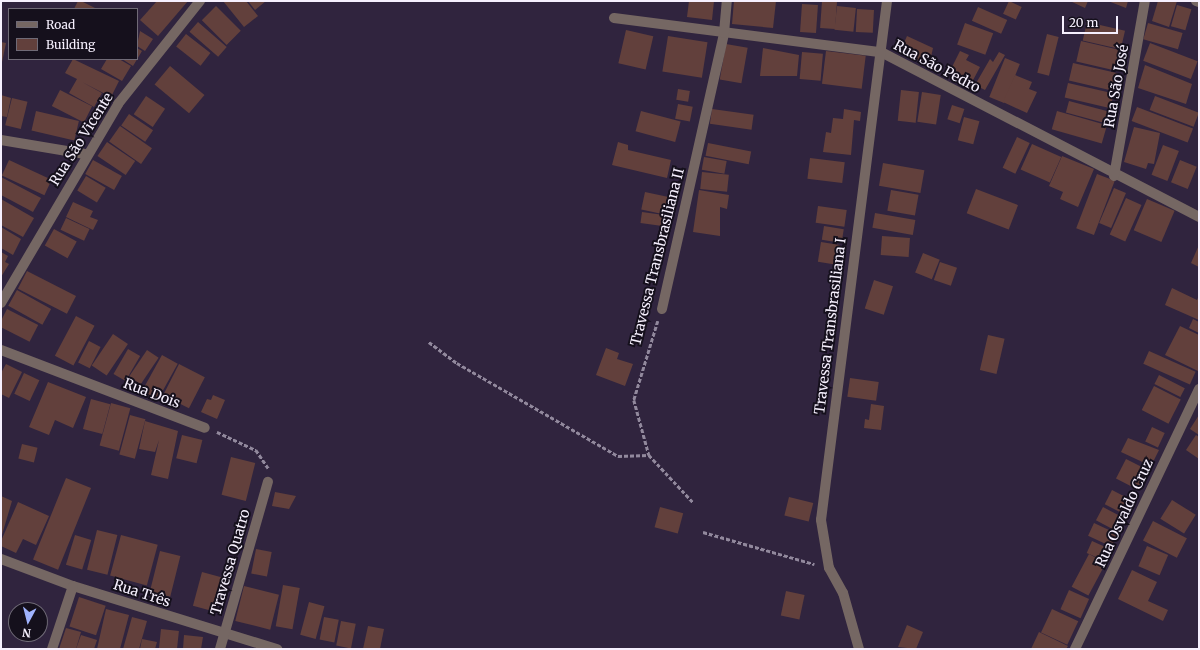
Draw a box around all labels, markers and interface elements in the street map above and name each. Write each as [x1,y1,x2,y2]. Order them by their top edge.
legend [8,8,138,60]
scale bar [1064,8,1120,34]
text: 20 m [1069,15,1098,30]
text: Road [46,17,75,32]
street label: Rua São Pedro [891,36,983,96]
text: Building [46,37,95,52]
street label: Rua São José [1100,43,1132,129]
street label: Rua São Vicente [46,89,116,189]
street label: Travessa Transbrasiliana II [627,166,687,348]
street label: Travessa Transbrasiliana I [811,237,849,415]
street label: Rua Dois [121,375,183,411]
street label: Rua Osvaldo Cruz [1092,456,1156,570]
street label: Travessa Quatro [207,507,253,617]
street label: Rua Três [111,576,173,610]
north arrow [8,602,48,642]
text: N [21,625,32,640]

